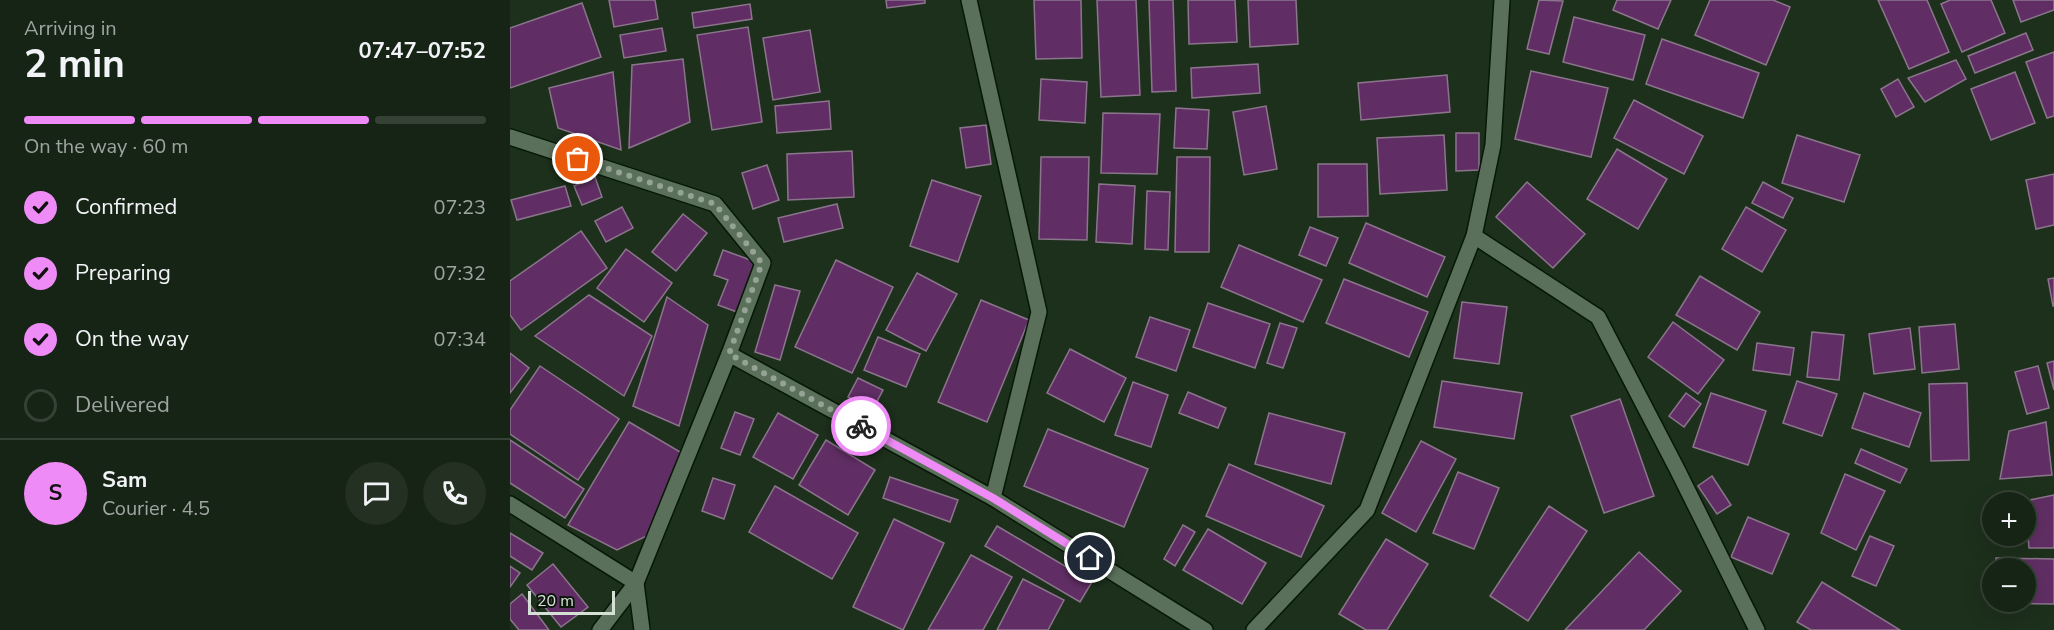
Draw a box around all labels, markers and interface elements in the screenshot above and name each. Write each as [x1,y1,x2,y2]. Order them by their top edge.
text: Arriving in [24,15,117,42]
text: 07:47–07:52 [358,36,486,66]
text: 2 min [24,38,125,91]
text: On the way · 60 m [24,133,188,160]
pin [552,133,603,184]
icon: bag [561,142,594,175]
icon: check [24,191,57,224]
text: Confirmed [75,192,177,222]
text: 07:23 [433,194,486,221]
icon: check [24,257,57,290]
text: Preparing [75,258,171,288]
text: 07:32 [433,260,486,287]
icon: check [24,323,57,356]
text: On the way [75,324,189,354]
text: 07:34 [433,326,486,353]
text: Delivered [75,390,170,420]
courier [831,396,891,456]
icon: bike [845,410,878,443]
button: chat [345,462,408,525]
button: phone [423,462,486,525]
text: Sam [102,465,147,495]
text: S [49,478,62,508]
map controls [1982,492,2036,612]
button: + [1982,492,2036,546]
text: Courier · 4.5 [102,495,210,522]
pin [1064,532,1115,583]
icon: home [1073,541,1106,574]
button: − [1982,558,2036,612]
scale bar [528,588,615,616]
text: 20 m [537,590,574,612]

